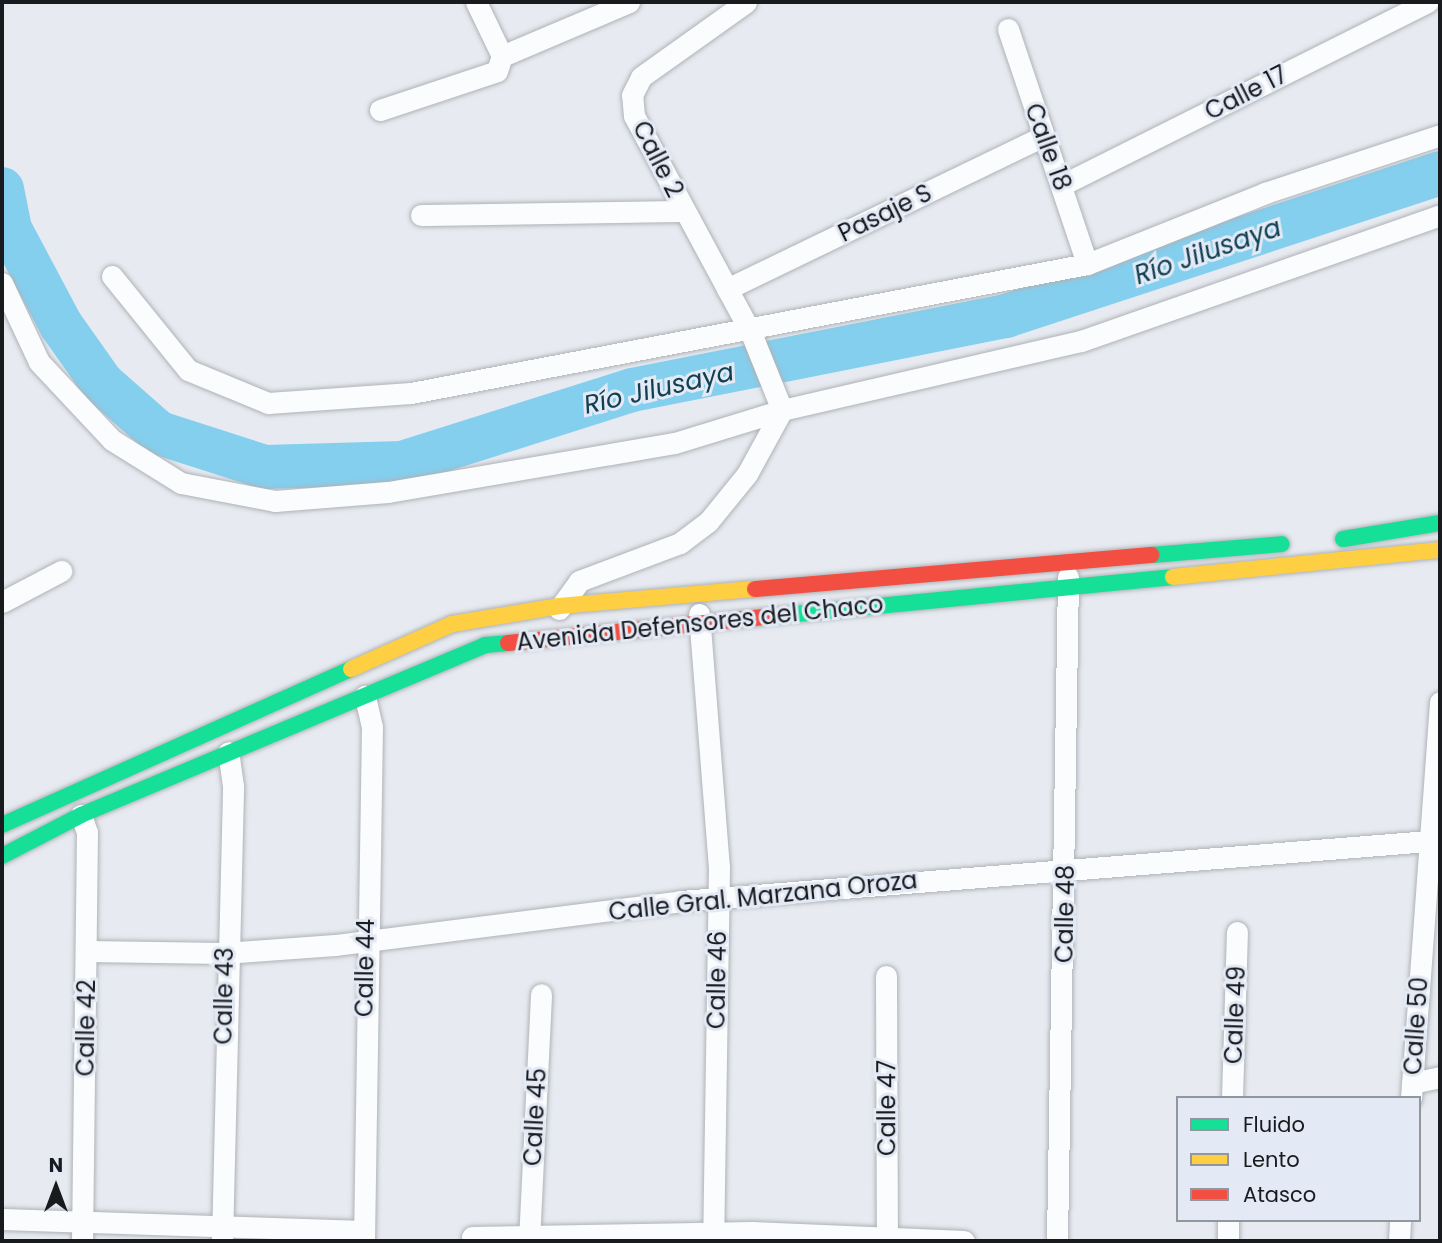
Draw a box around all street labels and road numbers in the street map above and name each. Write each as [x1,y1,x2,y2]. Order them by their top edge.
street label: Calle 17 [1200,60,1292,126]
street label: Calle 18 [1019,99,1077,195]
street label: Calle 2 [627,116,689,202]
street label: Pasaje S [834,178,936,248]
street label: Avenida Defensores del Chaco [515,589,885,657]
street label: Calle Gral. Marzana Oroza [607,865,919,927]
street label: Calle 48 [1050,865,1080,963]
street label: Calle 44 [350,919,380,1017]
street label: Calle 46 [702,931,732,1029]
street label: Calle 43 [209,947,239,1045]
street label: Calle 49 [1219,965,1251,1065]
street label: Calle 50 [1398,976,1434,1076]
street label: Calle 42 [71,979,101,1077]
street label: Calle 47 [873,1060,901,1156]
street label: Calle 45 [518,1067,552,1167]

